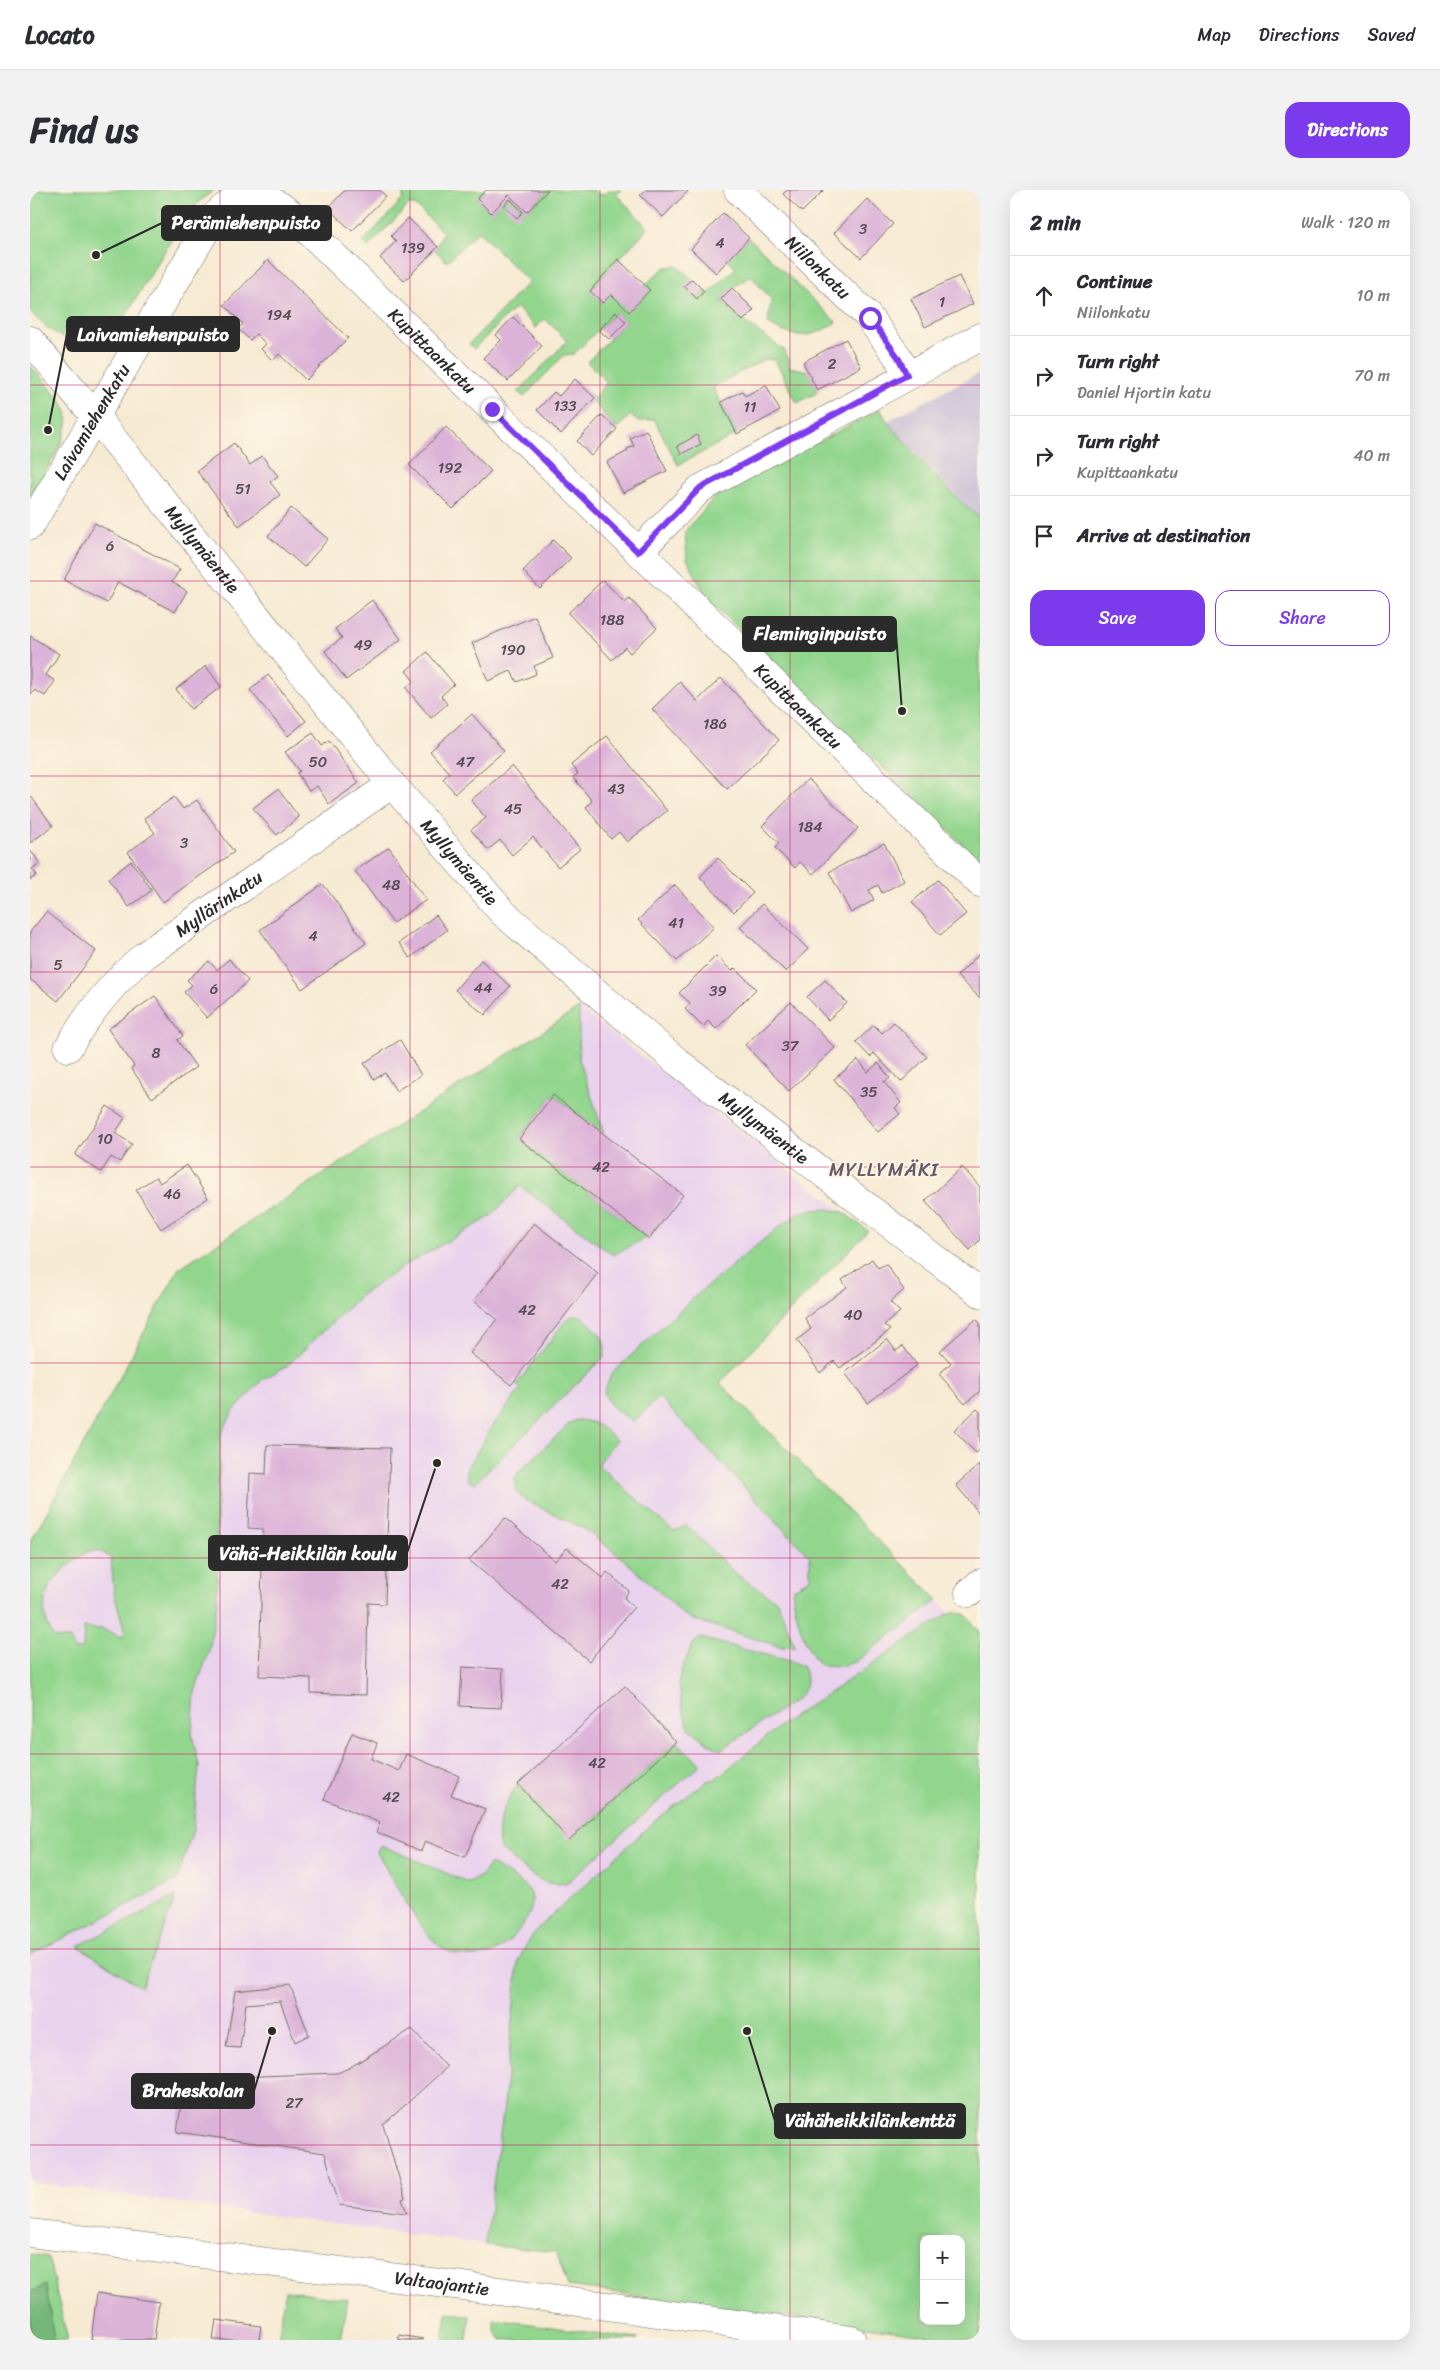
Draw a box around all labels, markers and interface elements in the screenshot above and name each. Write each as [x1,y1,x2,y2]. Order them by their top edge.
text: Locato [25,14,95,56]
text: Map [1198,19,1231,51]
text: Directions [1259,19,1340,51]
text: Saved [1368,19,1415,51]
text: Find us [30,99,138,161]
button: Directions [1285,102,1410,158]
text: 2 min [1030,204,1081,242]
callout: Perämiehenpuisto [162,206,331,240]
text: Perämiehenpuisto [172,206,321,239]
text: Walk · 120 m [1301,208,1390,237]
house number: 3 [859,216,867,242]
street label: Niilonkatu [777,227,859,308]
house number: 4 [715,230,725,256]
house number: 139 [401,235,425,261]
text: Continue [1077,265,1153,298]
text: 10 m [1357,281,1390,310]
icon: ahead [1030,282,1058,310]
house number: 1 [939,289,945,315]
text: Niilonkatu [1077,298,1150,327]
street label: Kupittaankatu [380,300,484,402]
house number: 194 [266,302,292,328]
route start [859,307,882,330]
callout: Laivamiehenpuisto [67,317,239,351]
text: Laivamiehenpuisto [77,318,230,351]
text: Turn right [1077,345,1159,378]
house number: 2 [828,351,837,377]
street label: Laivamiehenkatu [45,357,139,487]
text: 70 m [1354,361,1390,390]
icon: right [1030,362,1058,390]
text: Daniel Hjortin katu [1077,378,1211,407]
house number: 133 [554,393,576,419]
house number: 11 [744,394,756,420]
route end [481,398,504,421]
text: Turn right [1077,425,1159,458]
text: 40 m [1353,441,1390,470]
icon: right [1030,442,1058,470]
house number: 192 [438,455,462,481]
text: Kupittaankatu [1077,458,1178,487]
house number: 51 [235,476,251,502]
street label: Myllymäentie [156,497,249,601]
text: Arrive at destination [1077,519,1250,552]
icon: arrive [1030,522,1058,550]
house number: 6 [106,533,114,559]
button: Save [1030,590,1205,646]
button: Share [1215,590,1390,646]
house number: 188 [600,607,624,633]
callout: Fleminginpuisto [743,617,896,651]
text: Fleminginpuisto [753,617,887,650]
house number: 49 [354,632,372,658]
house number: 190 [500,637,526,663]
street label: Kupittaankatu [746,655,850,758]
house number: 186 [703,711,727,737]
house number: 50 [309,749,327,775]
house number: 47 [456,749,475,775]
house number: 43 [607,776,625,802]
house number: 45 [504,796,522,822]
street label: Myllymäentie [412,811,507,913]
house number: 184 [798,814,822,840]
house number: 3 [180,830,188,856]
street label: Myllärinkatu [168,862,270,946]
house number: 48 [382,872,400,898]
house number: 41 [668,910,684,936]
house number: 4 [308,923,318,949]
house number: 5 [53,952,63,978]
house number: 44 [474,975,492,1001]
house number: 6 [210,976,218,1002]
house number: 39 [709,978,727,1004]
house number: 37 [782,1033,800,1059]
house number: 8 [151,1040,161,1066]
house number: 35 [860,1079,878,1105]
street label: Myllymäentie [711,1083,816,1173]
house number: 10 [97,1126,113,1152]
district label: MYLLYMÄKI [829,1153,940,1186]
house number: 42 [592,1154,610,1180]
house number: 46 [163,1181,181,1207]
house number: 42 [518,1297,536,1323]
house number: 40 [844,1302,862,1328]
callout: Vähä-Heikkilän koulu [209,1536,407,1570]
text: Vähä-Heikkilän koulu [219,1537,397,1570]
house number: 42 [551,1571,569,1597]
house number: 42 [588,1750,606,1776]
house number: 42 [382,1784,400,1810]
callout: Braheskolan [132,2074,254,2108]
text: Braheskolan [142,2074,244,2107]
house number: 27 [285,2090,304,2116]
callout: Vähäheikkilänkenttä [775,2104,965,2138]
text: Vähäheikkilänkenttä [785,2104,956,2137]
map controls [920,2235,965,2325]
button: + [920,2235,965,2280]
street label: Valtaojantie [393,2262,492,2306]
button: − [920,2280,965,2325]

